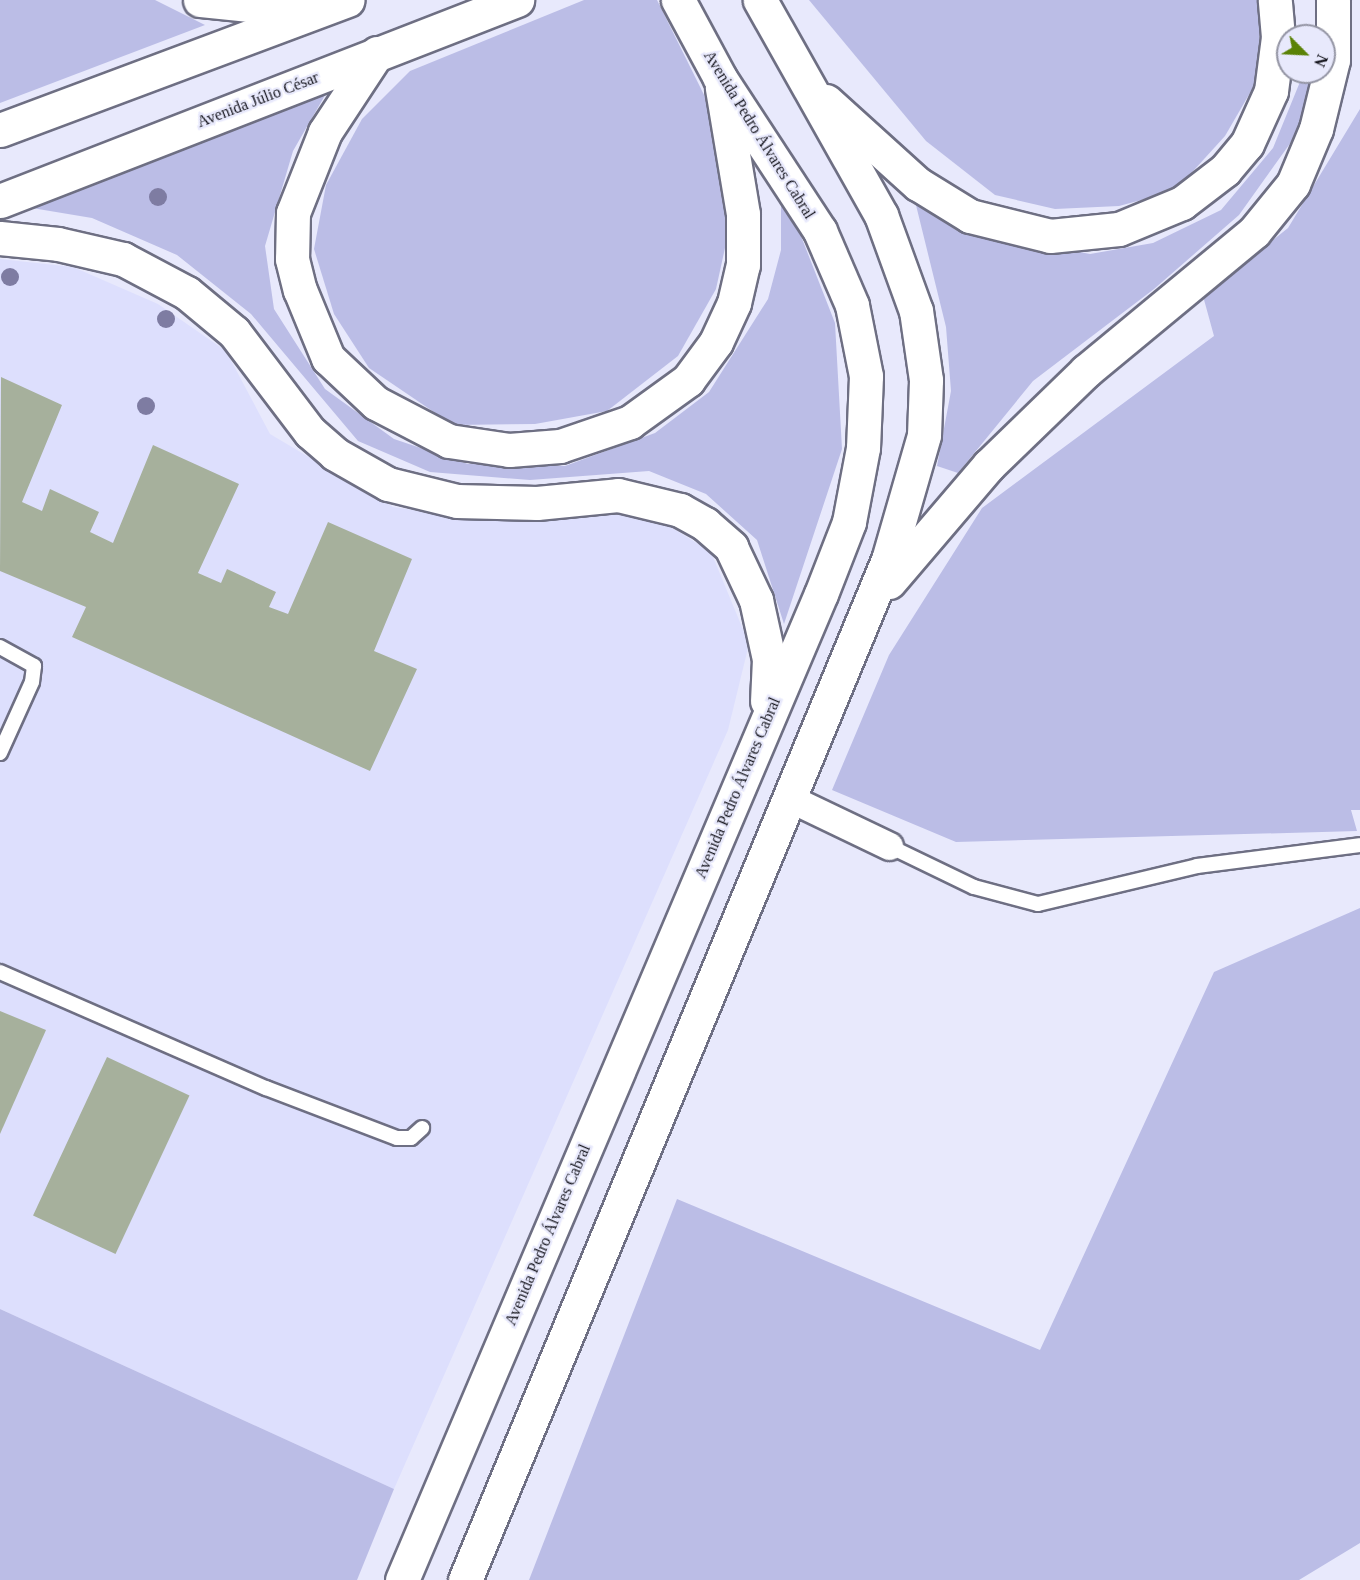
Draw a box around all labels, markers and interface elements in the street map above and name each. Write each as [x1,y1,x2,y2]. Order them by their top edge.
north arrow [1276,24,1336,84]
street label: Avenida Pedro Álvares Cabral [699,47,819,223]
text: N [1311,52,1331,69]
street label: Avenida Júlio César [195,68,321,132]
street label: Avenida Pedro Álvares Cabral [691,695,785,881]
street label: Avenida Pedro Álvares Cabral [501,1142,595,1328]

